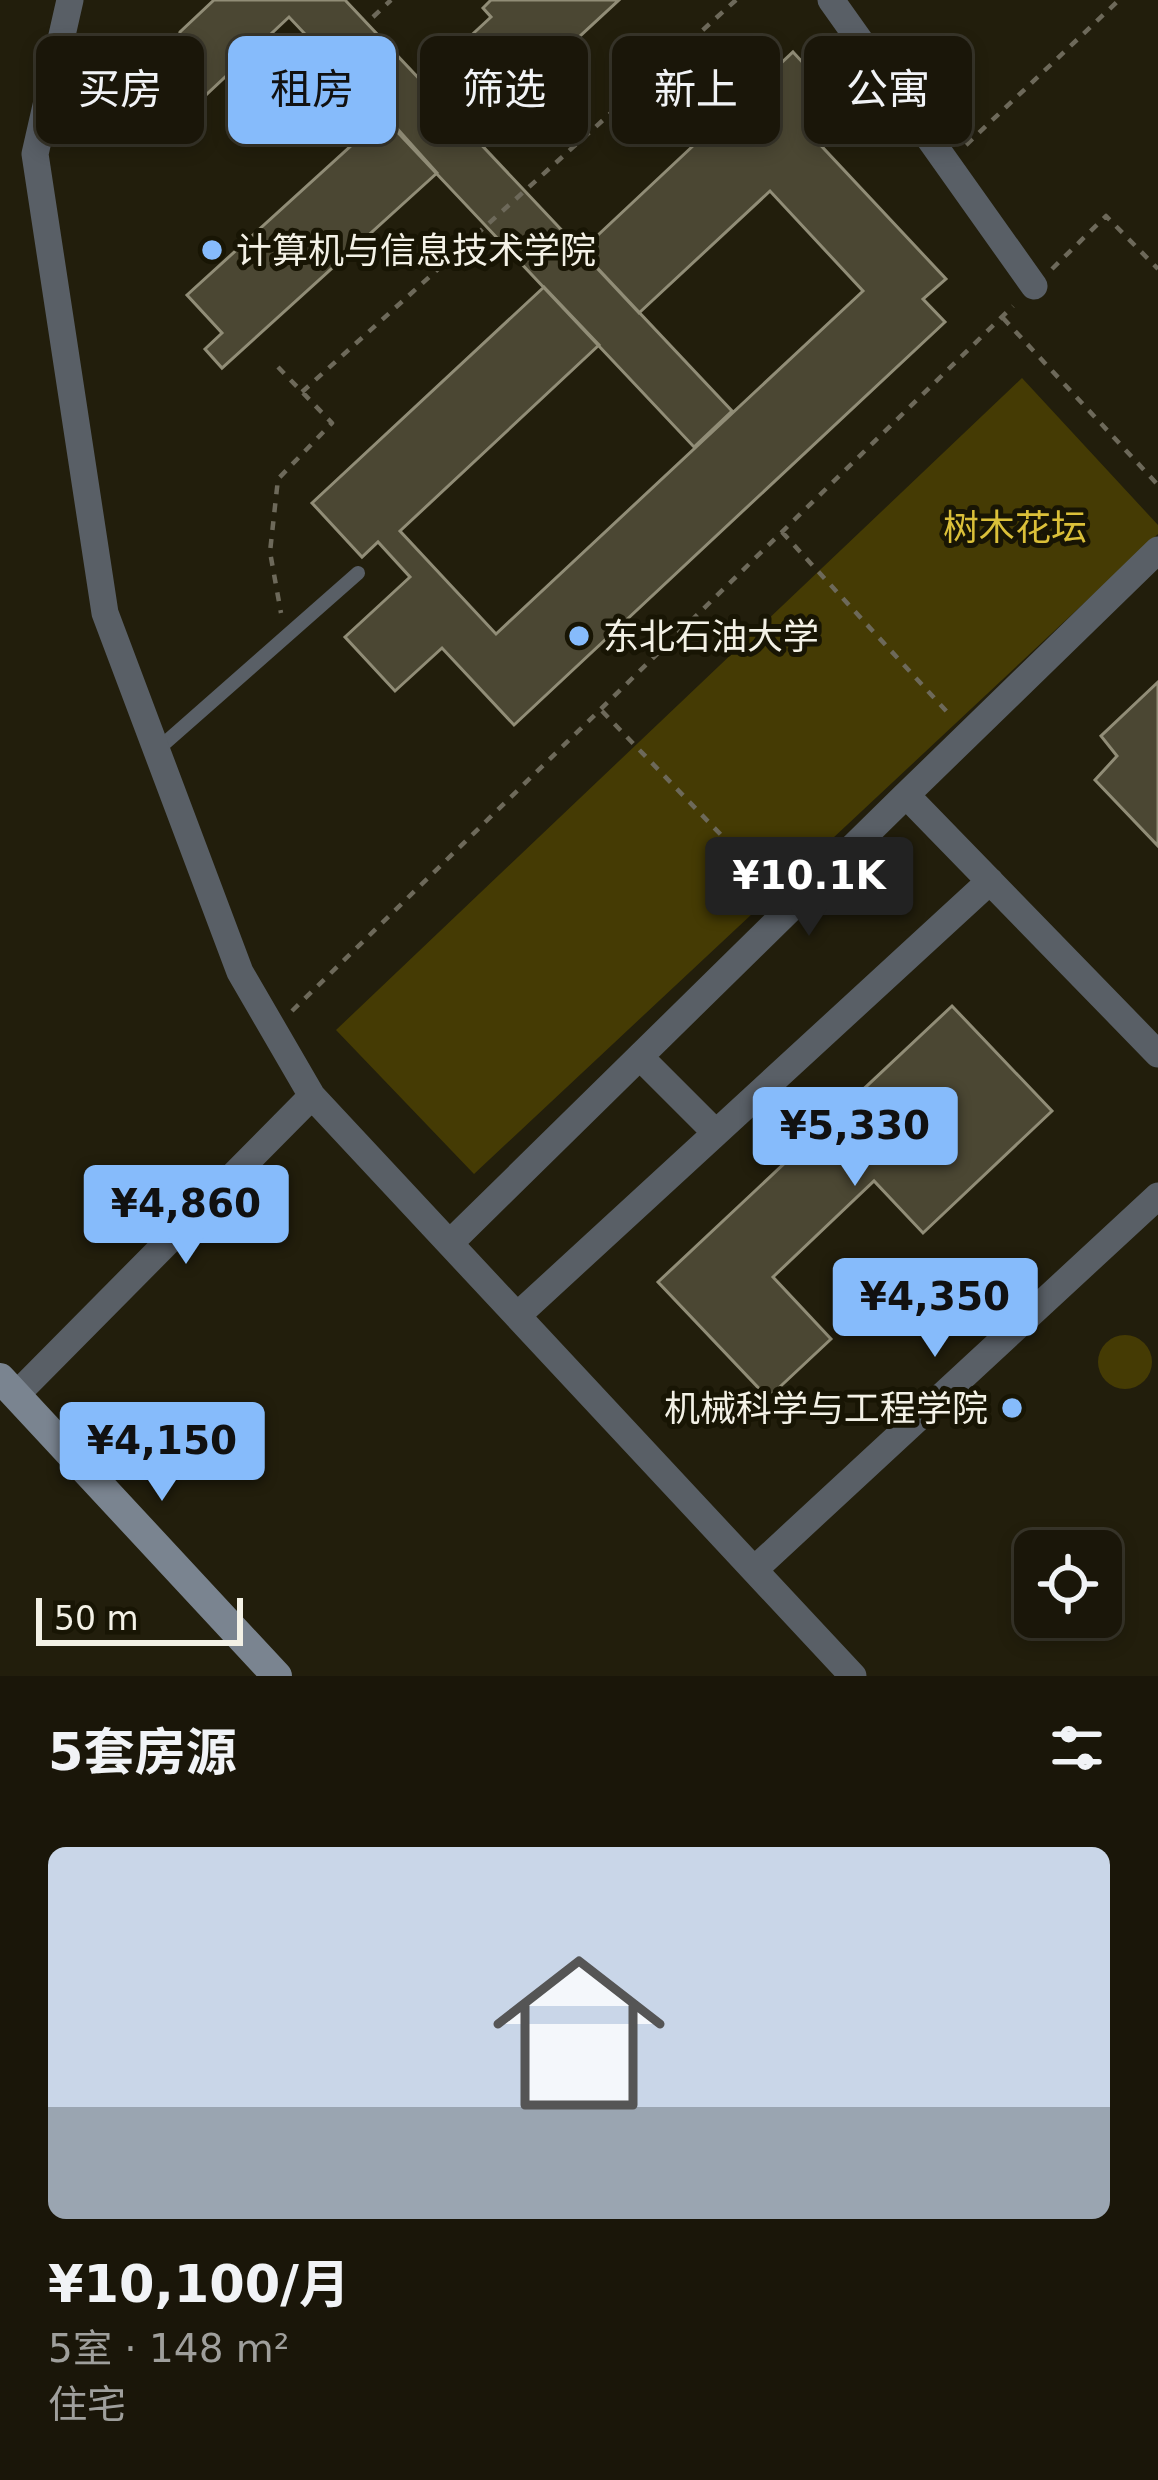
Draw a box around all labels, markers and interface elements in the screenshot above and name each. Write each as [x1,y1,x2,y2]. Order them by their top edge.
chip: 买房 [36,36,204,144]
chip: 租房 [228,36,396,144]
chip: 筛选 [420,36,588,144]
chip: 新上 [612,36,780,144]
chip: 公寓 [804,36,972,144]
place label: 计算机与信息技术学院 [236,230,596,271]
marker: 计算机与信息技术学院 [199,237,225,263]
park label: 树木花坛 [943,507,1087,548]
place label: 东北石油大学 [603,616,819,657]
marker: 东北石油大学 [566,623,592,649]
pin: ¥10.1K [711,837,907,939]
text: ¥10.1K [732,853,886,898]
pin: ¥5,330 [757,1087,953,1189]
text: ¥5,330 [780,1103,930,1148]
pin: ¥4,860 [88,1165,284,1267]
text: ¥4,860 [111,1181,261,1226]
pin: ¥4,350 [837,1258,1033,1360]
text: ¥4,350 [860,1274,1010,1319]
place label: 机械科学与工程学院 [664,1388,988,1429]
marker: 机械科学与工程学院 [999,1395,1025,1421]
pin: ¥4,150 [64,1402,260,1504]
text: ¥4,150 [87,1418,237,1463]
map controls [1014,1530,1122,1638]
button: locate [1014,1530,1122,1638]
scale bar [36,1592,243,1645]
text: 50 m [54,1599,139,1638]
icon: filters [1044,1715,1110,1781]
text: 5套房源 [48,1723,237,1782]
icon: home [471,1925,687,2141]
text: ¥10,100/月 [48,2255,350,2314]
text: 5室 · 148 m² [48,2326,289,2371]
text: 住宅 [48,2382,126,2427]

